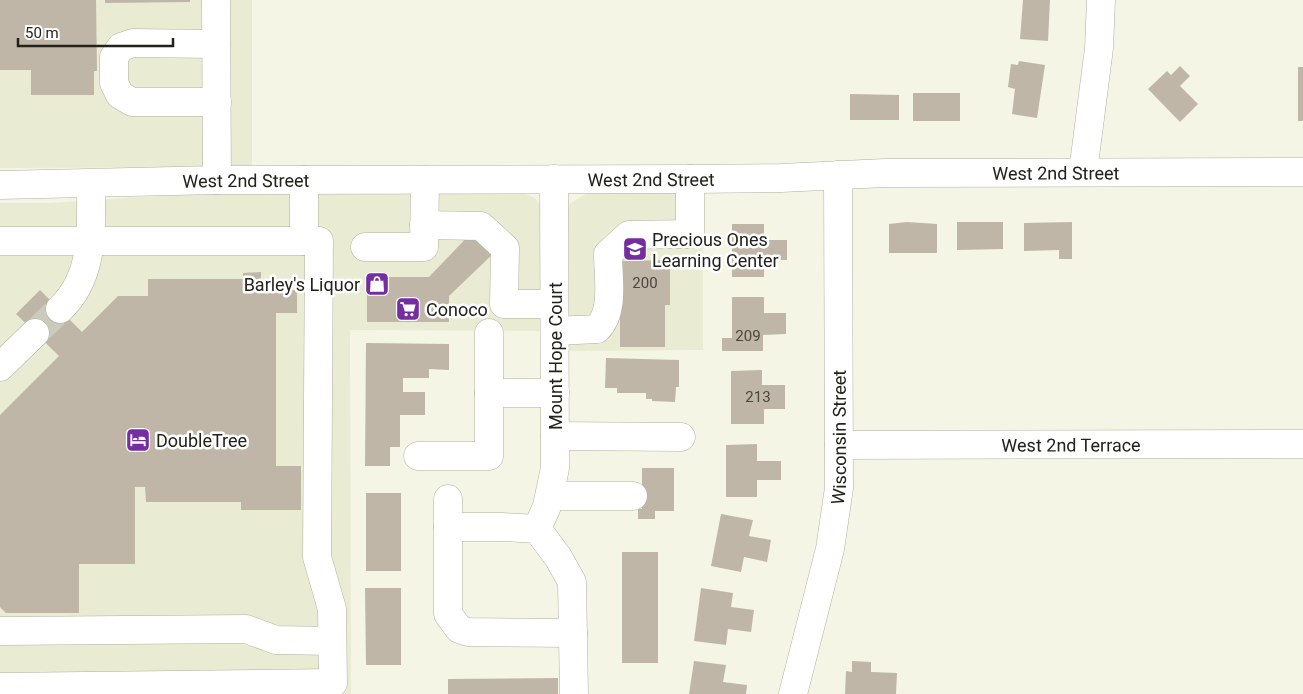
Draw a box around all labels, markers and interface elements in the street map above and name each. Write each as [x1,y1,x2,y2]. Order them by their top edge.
scale bar [18,15,172,47]
text: 50 m [25,24,59,42]
street label: West 2nd Street [992,162,1120,183]
street label: West 2nd Street [587,168,715,190]
street label: West 2nd Street [182,169,310,191]
place label: Precious Ones Learning Center [652,229,779,271]
school or university icon: Precious Ones Learning Center [622,236,648,262]
shop icon: Barley's Liquor [364,271,390,297]
place label: Barley's Liquor [244,274,360,295]
house number: 200 [632,274,658,292]
street label: Mount Hope Court [545,282,566,430]
supermarket icon: Conoco [395,296,421,322]
place label: Conoco [426,299,488,320]
house number: 209 [735,327,761,345]
street label: Wisconsin Street [826,370,850,506]
house number: 213 [745,388,771,406]
hotel icon: DoubleTree [125,427,151,453]
place label: DoubleTree [156,430,247,451]
street label: West 2nd Terrace [1001,434,1141,455]

